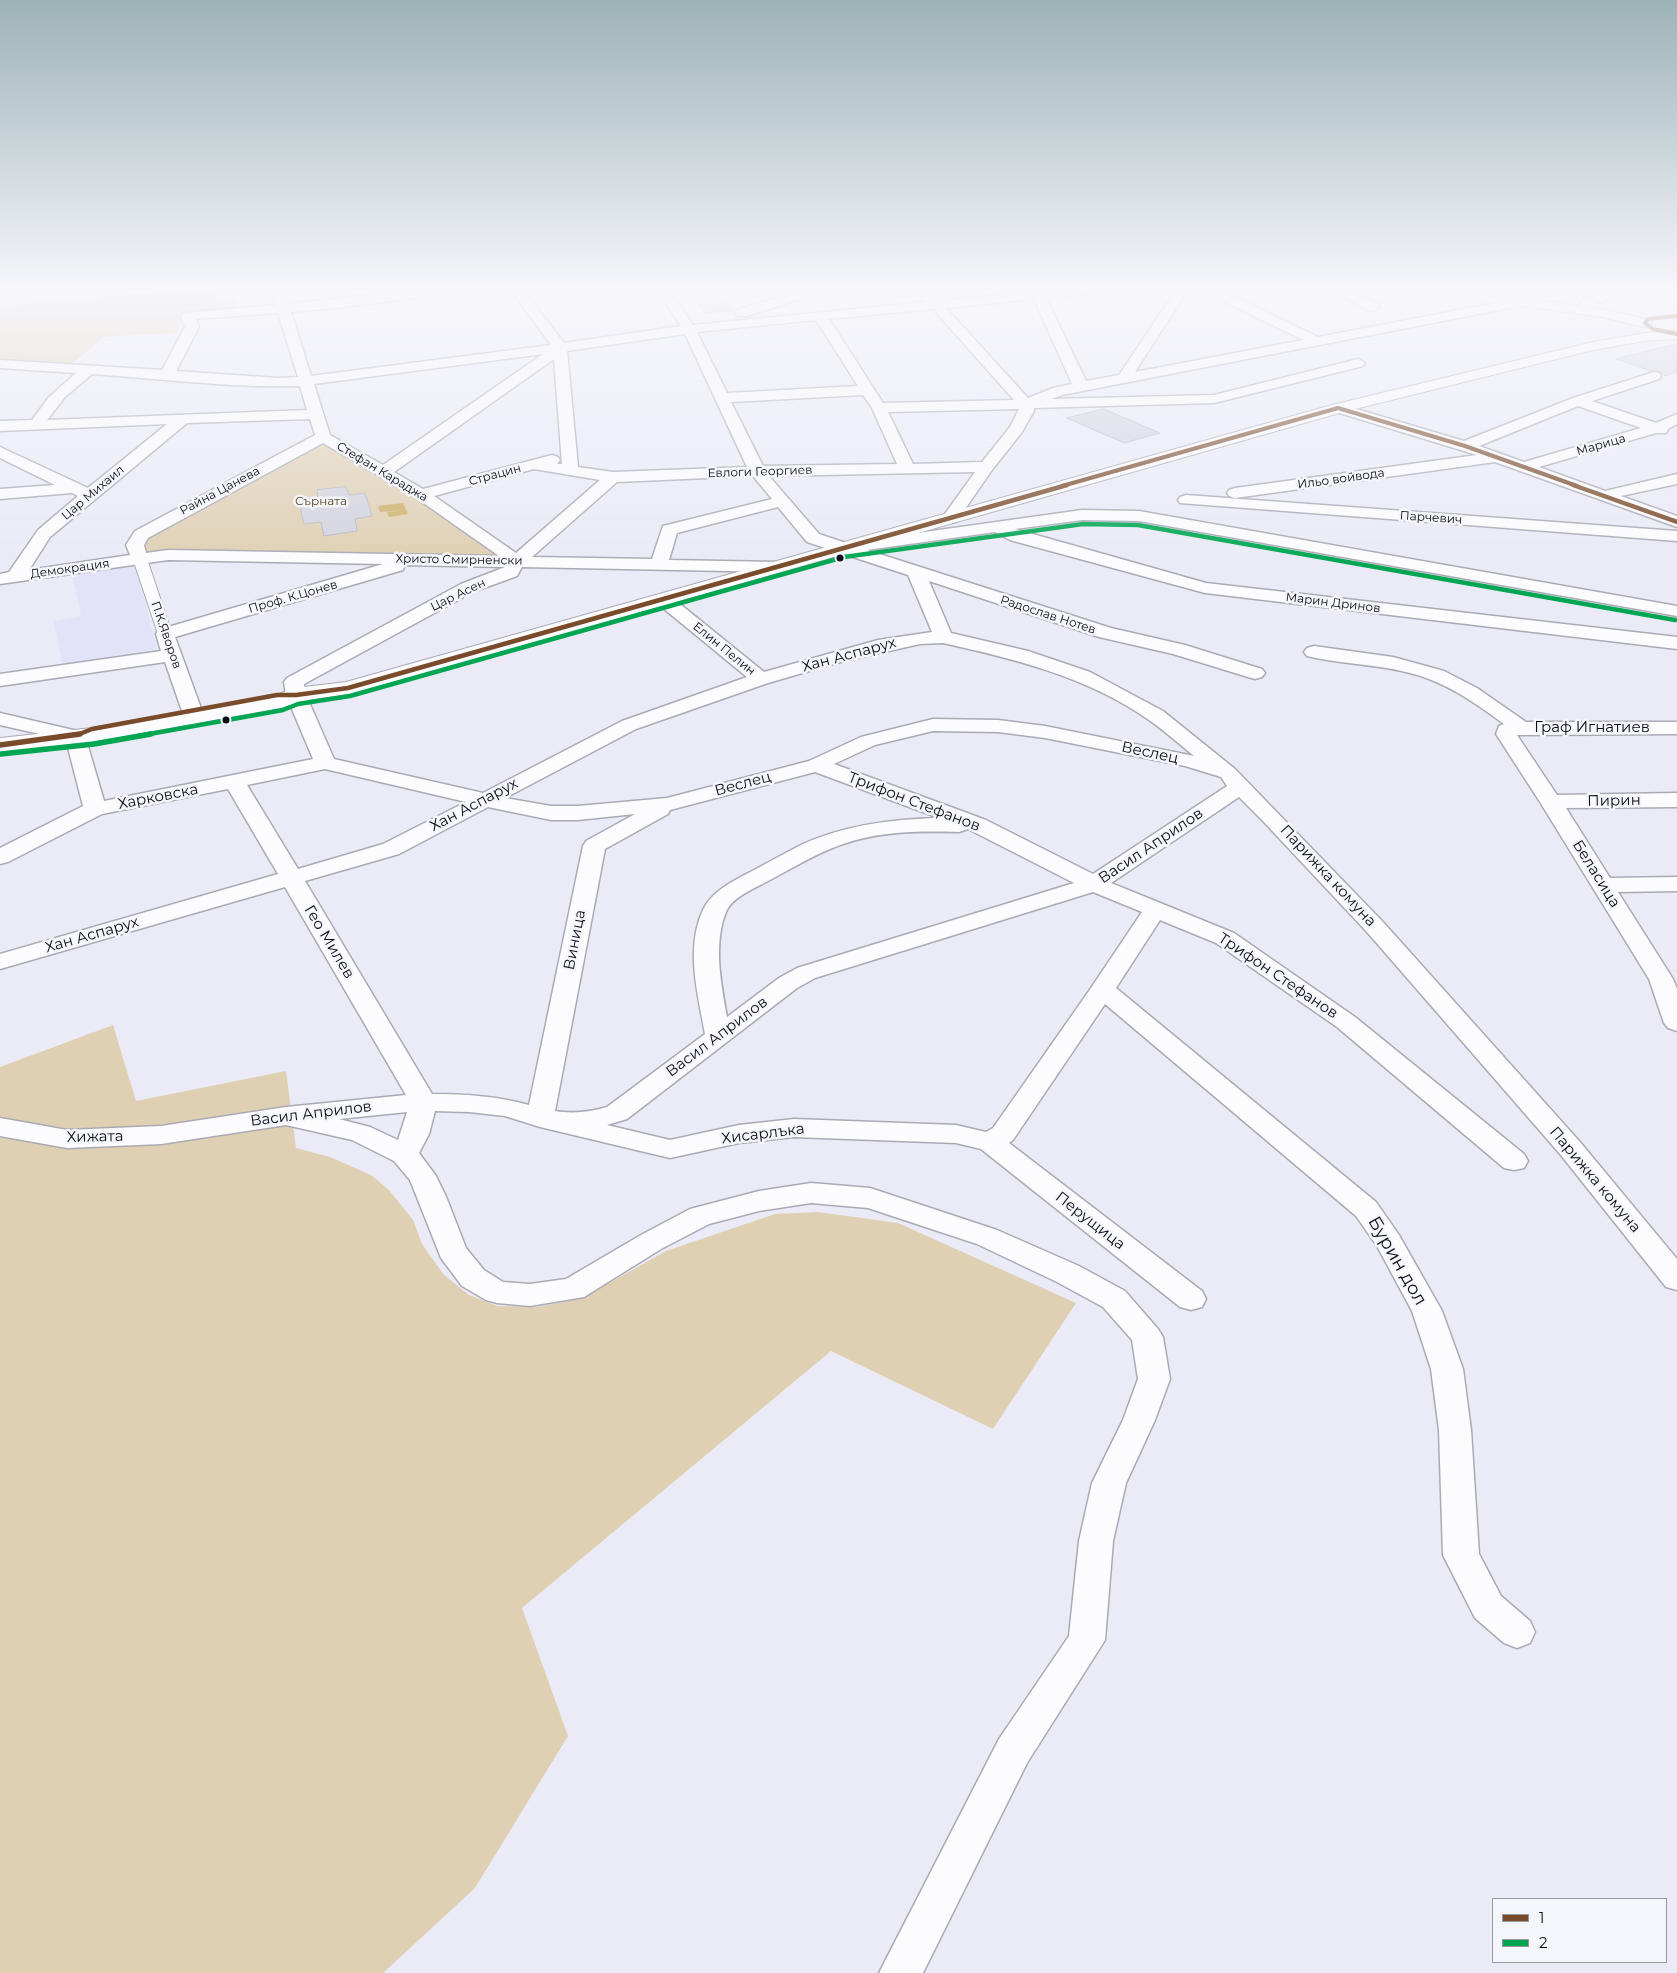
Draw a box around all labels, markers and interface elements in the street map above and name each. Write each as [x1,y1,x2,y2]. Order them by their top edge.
street label: Марица [1575,431,1627,459]
street label: Стефан Караджа [334,439,430,505]
street label: Страцин [467,461,523,489]
street label: Цар Михаил [59,463,127,523]
street label: Евлоги Георгиев [707,463,813,481]
street label: Райна Цанева [178,464,262,518]
street label: Ильо войвода [1296,466,1386,492]
park label: Сърната [295,494,347,508]
street label: Парчевич [1399,509,1463,527]
street label: Христо Смирненски [395,552,523,568]
unlabelled marker [835,553,845,563]
street label: Демокрация [29,556,111,582]
street label: Цар Асен [428,576,488,614]
street label: Проф. К.Цонев [247,577,339,617]
street label: Марин Дринов [1285,590,1381,616]
street label: Радослав Нотев [998,593,1098,637]
street label: П.К.Яворов [148,599,184,671]
street label: Елин Пелин [690,619,758,679]
street label: Хан Аспарух [800,634,898,676]
unlabelled marker [221,715,231,725]
street label: Граф Игнатиев [1534,719,1650,737]
street label: Веслец [1120,738,1180,768]
street label: Веслец [713,768,773,800]
street label: Трифон Стефанов [845,768,983,836]
street label: Хан Аспарух [427,774,521,836]
street label: Харковска [116,780,200,814]
street label: Пирин [1587,792,1641,810]
street label: Васил Априлов [1095,804,1207,888]
street label: Парижка комуна [1276,821,1380,931]
street label: Беласица [1568,837,1624,911]
street label: Гео Милев [300,902,358,982]
street label: Виница [560,908,590,972]
street label: Хан Аспарух [43,913,141,957]
street label: Трифон Стефанов [1215,929,1341,1023]
street label: Васил Априлов [663,993,771,1081]
street label: Васил Априлов [249,1098,373,1130]
street label: Хисарлъка [720,1120,806,1148]
street label: Парижка комуна [1546,1123,1644,1237]
street label: Хижата [66,1128,124,1146]
street label: Перущица [1052,1188,1128,1254]
street label: Бурин дол [1363,1213,1431,1309]
legend [1492,1898,1667,1963]
text: 1 [1539,1908,1544,1927]
text: 2 [1539,1933,1548,1952]

